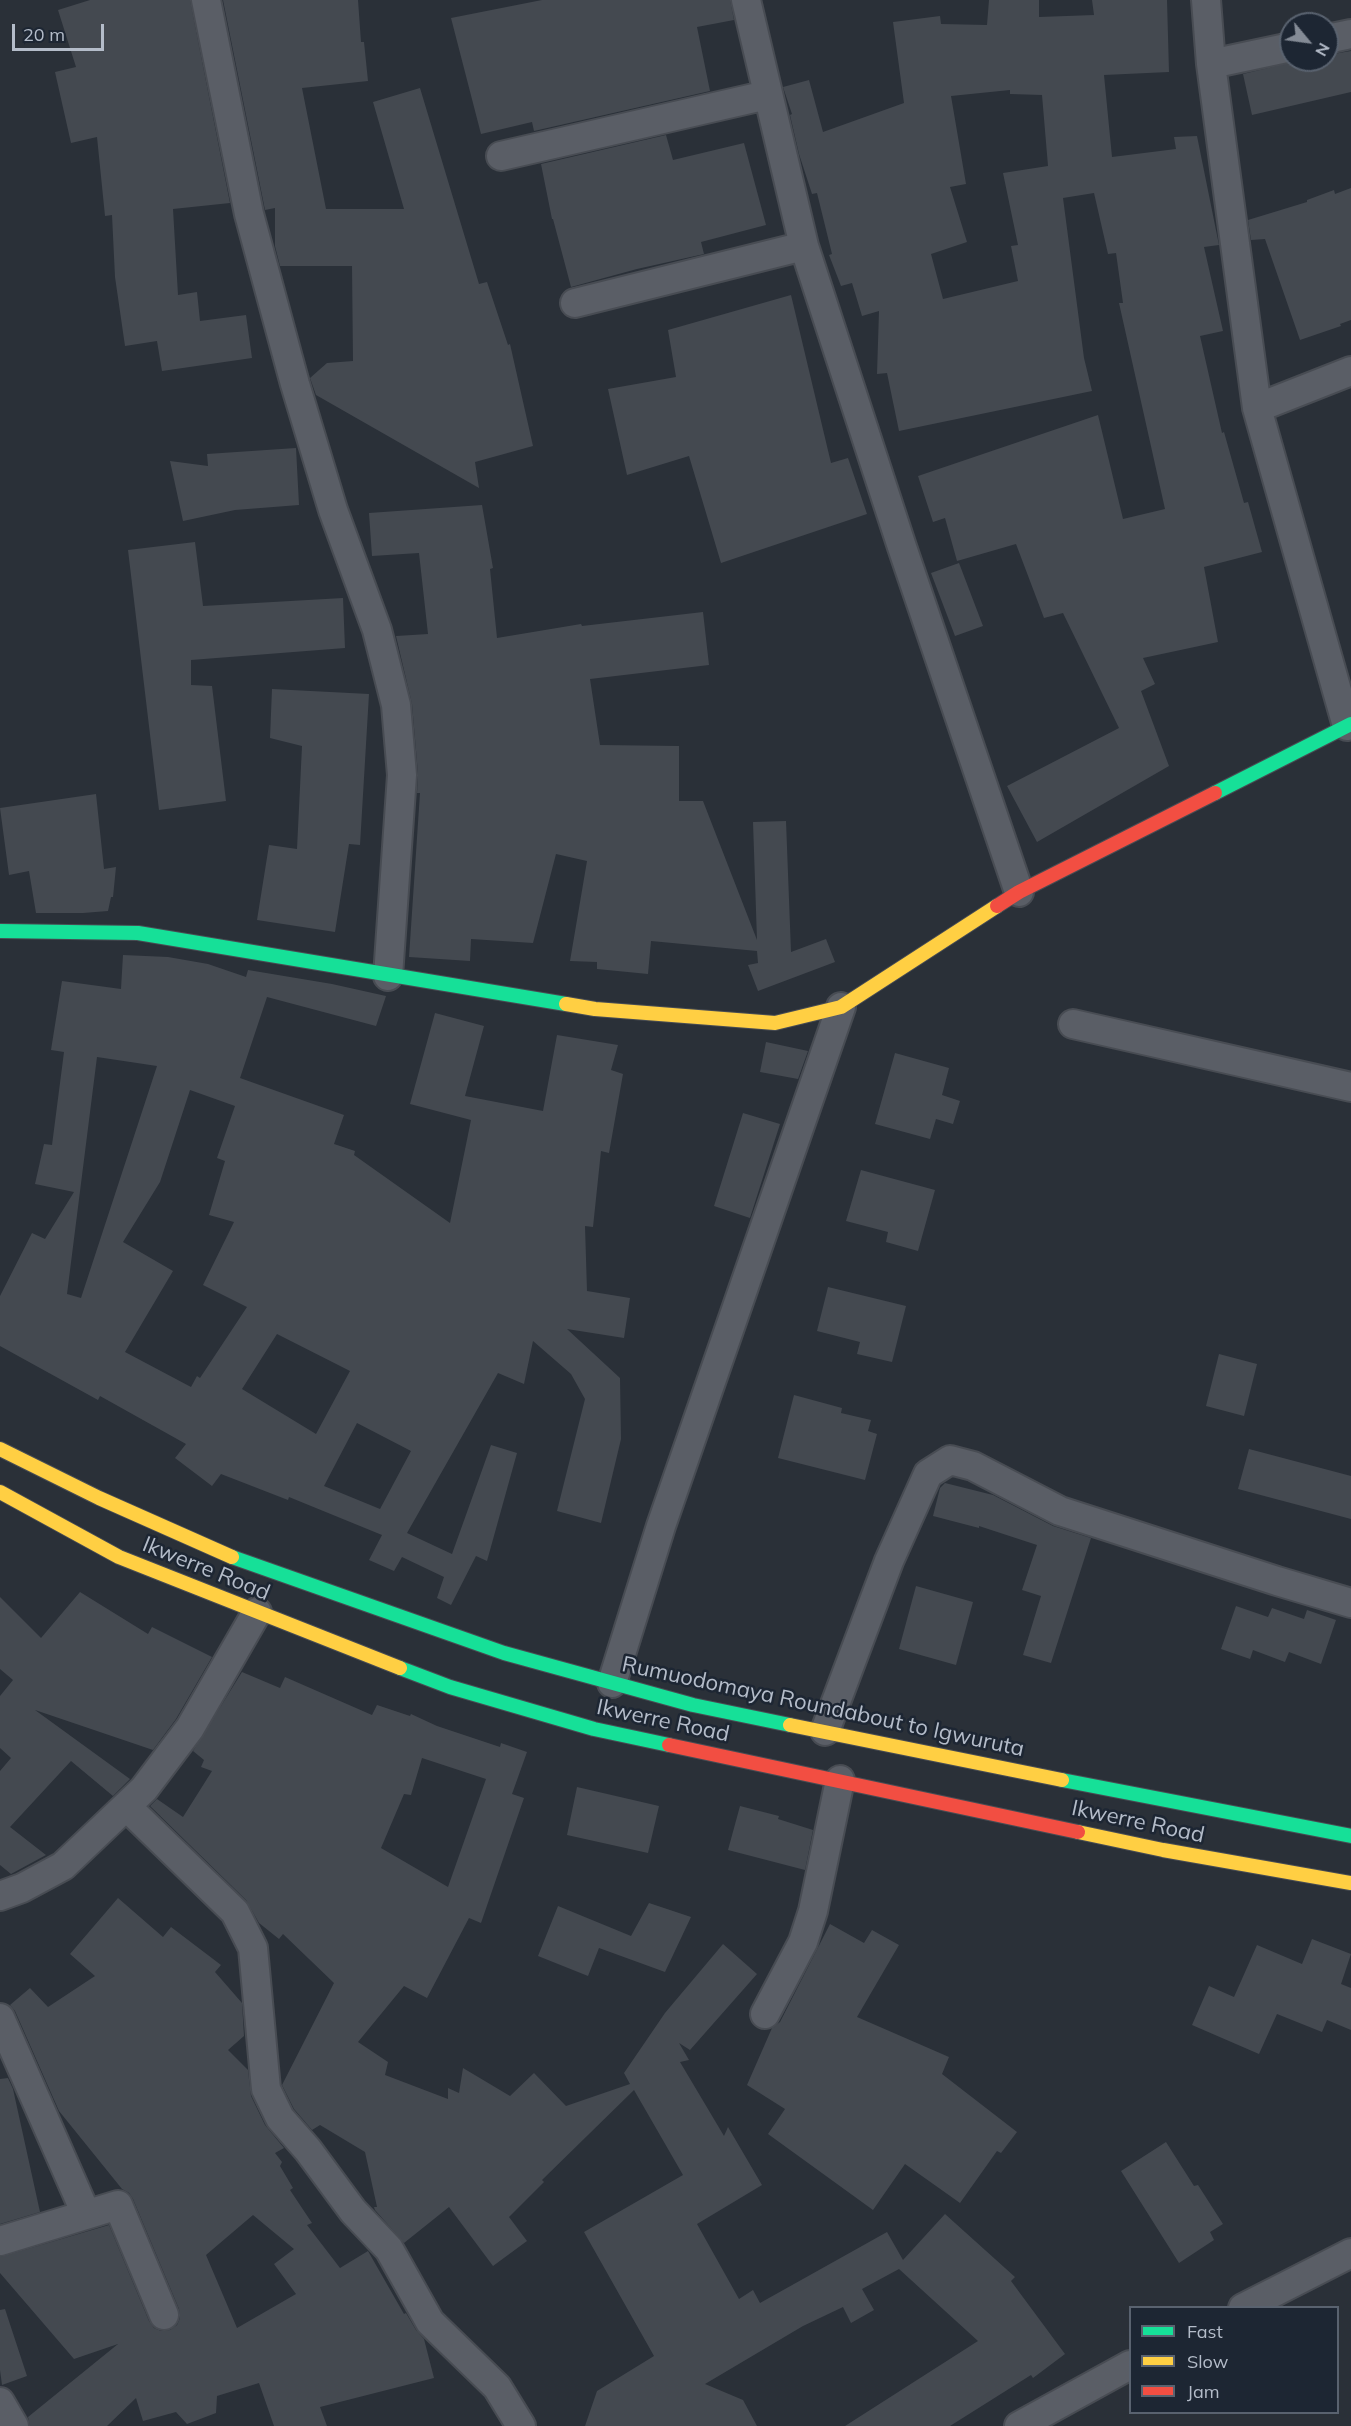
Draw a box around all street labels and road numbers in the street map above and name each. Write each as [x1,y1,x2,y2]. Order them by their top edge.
street label: Ikwerre Road [138,1531,274,1607]
street label: Rumuodomaya Roundabout to Igwuruta [619,1651,1027,1763]
street label: Ikwerre Road [594,1694,732,1748]
street label: Ikwerre Road [1069,1795,1207,1849]

